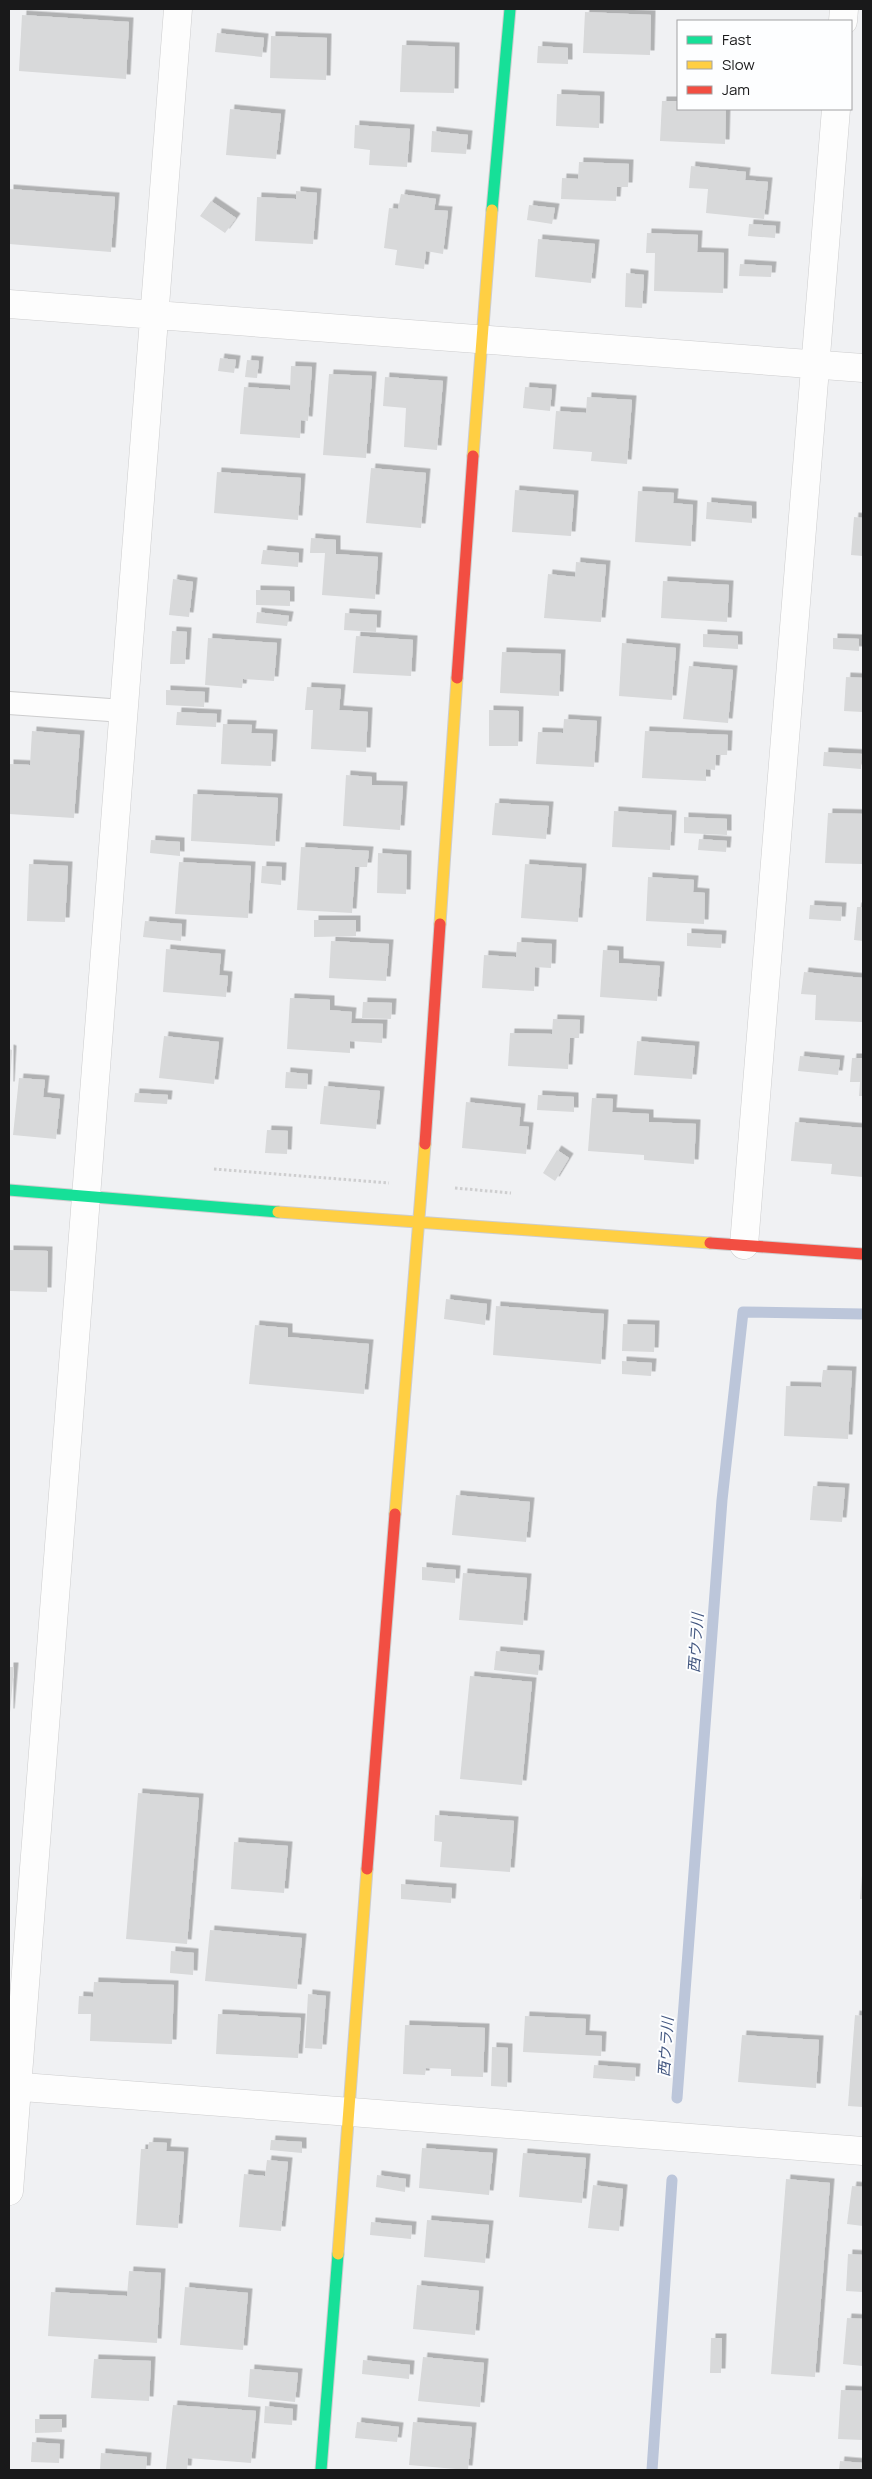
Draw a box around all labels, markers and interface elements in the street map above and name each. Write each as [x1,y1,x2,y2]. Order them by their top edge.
legend [677,20,852,110]
text: Fast [722,29,751,50]
text: Slow [722,54,755,75]
text: Jam [722,79,750,100]
water label: 西ウラ川 [683,1610,708,1674]
water label: 西ウラ川 [653,2014,678,2078]

